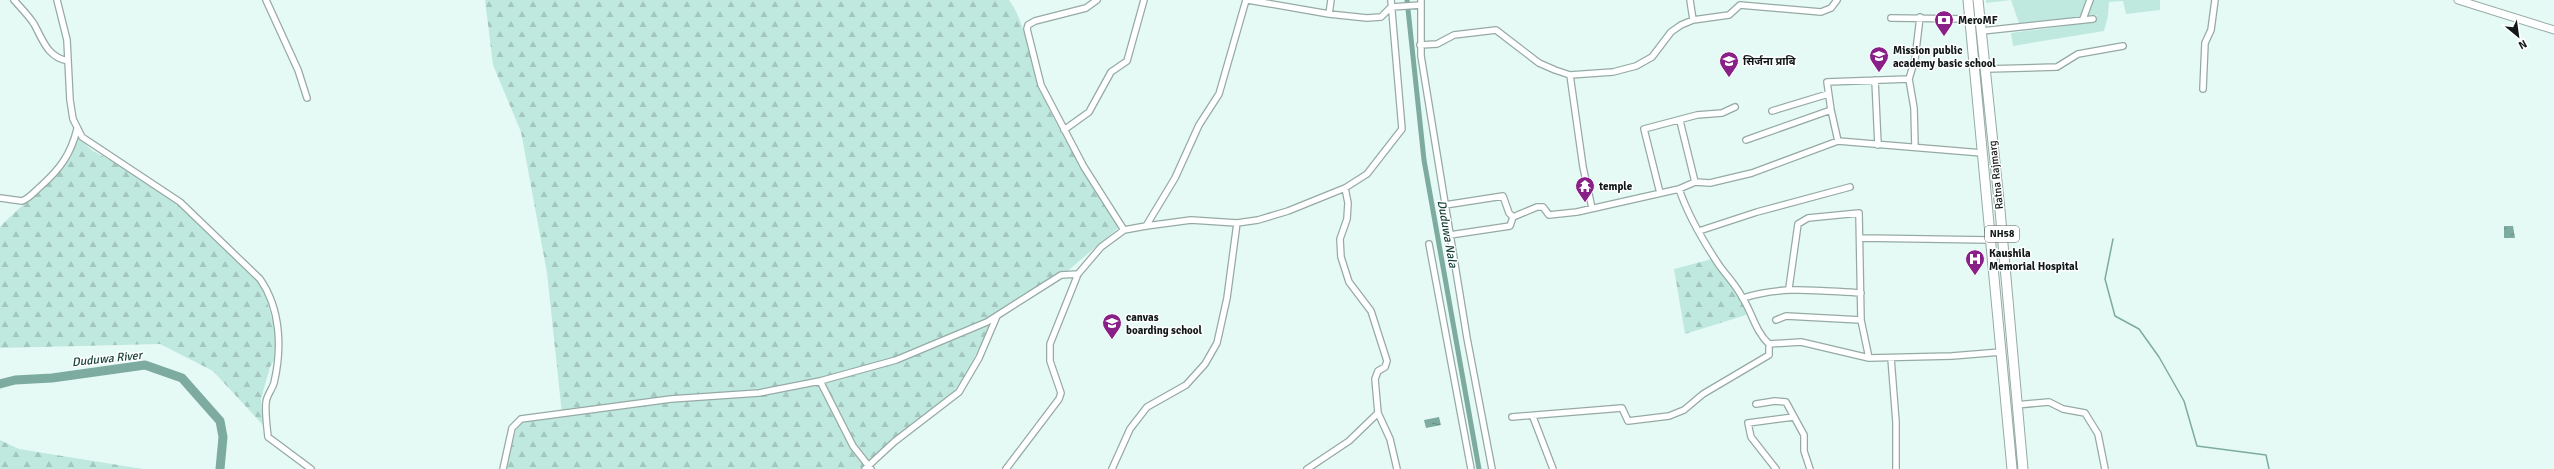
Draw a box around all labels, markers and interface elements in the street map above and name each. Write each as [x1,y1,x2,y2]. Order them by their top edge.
bank icon: MeroMF [1933,9,1955,37]
place label: MeroMF [1958,14,1998,27]
north arrow [2498,16,2538,56]
text: N [2516,37,2529,52]
place label: Mission public academy basic school [1893,44,1996,70]
school or university icon: Mission public academy basic school [1868,45,1890,73]
school or university icon: सिर्जना प्राबि [1718,50,1740,78]
place label: सिर्जना प्राबि [1743,55,1796,68]
street label: Ratna Rajmarg [1986,140,2006,210]
temple icon: temple [1574,175,1596,203]
place label: temple [1598,180,1633,193]
water label: Duduwa Nala [1434,199,1460,270]
road number: NH58 [1985,226,2019,242]
place label: Kaushila Memorial Hospital [1989,247,2079,273]
hospital icon: Kaushila Memorial Hospital [1964,248,1986,276]
place label: canvas boarding school [1126,311,1203,337]
school or university icon: canvas boarding school [1101,312,1123,340]
water label: Duduwa River [71,348,144,370]

